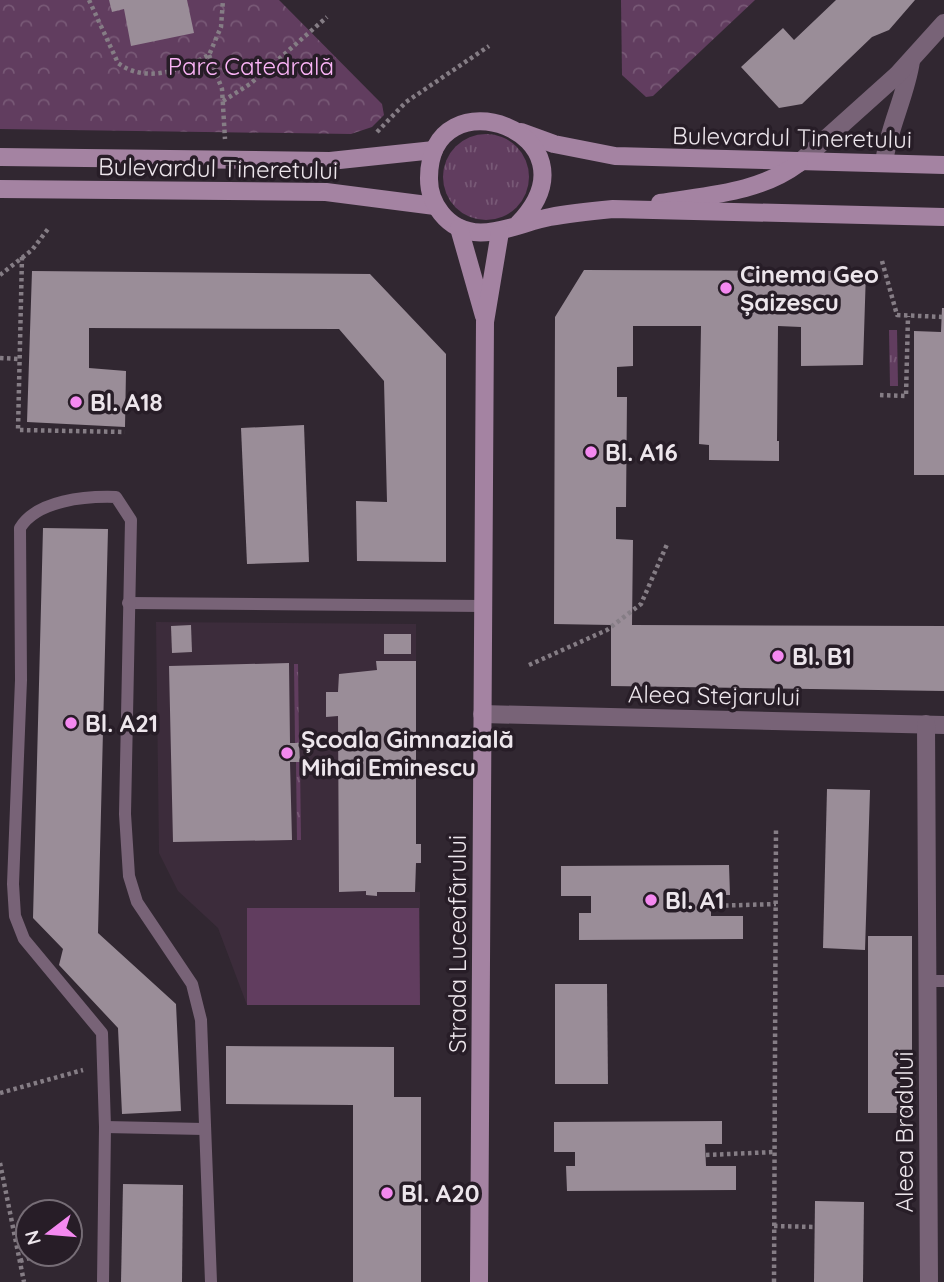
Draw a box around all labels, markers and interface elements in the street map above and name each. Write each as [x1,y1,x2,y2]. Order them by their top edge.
park label: Parc Catedrală [168,51,334,81]
street label: Bulevardul Tineretului [672,120,912,154]
street label: Bulevardul Tineretului [98,151,338,185]
place label: Cinema Geo Șaizescu [740,259,879,317]
marker: Cinema Geo Șaizescu [718,280,734,296]
place label: Bl. A18 [90,387,163,417]
marker: Bl. A18 [68,394,84,410]
place label: Bl. A16 [605,437,678,467]
marker: Bl. A16 [583,444,599,460]
place label: Bl. B1 [792,641,852,671]
marker: Bl. B1 [770,648,786,664]
street label: Aleea Stejarului [628,678,800,712]
place label: Bl. A21 [85,708,158,738]
marker: Bl. A21 [63,715,79,731]
place label: Școala Gimnazială Mihai Eminescu [301,724,514,782]
marker: Școala Gimnazială Mihai Eminescu [279,745,295,761]
street label: Strada Luceafărului [442,835,472,1053]
place label: Bl. A1 [665,885,725,915]
marker: Bl. A1 [643,892,659,908]
street label: Aleea Bradului [889,1051,919,1213]
place label: Bl. A20 [401,1178,480,1208]
marker: Bl. A20 [379,1185,395,1201]
north arrow [14,1198,84,1268]
text: N [19,1228,46,1248]

